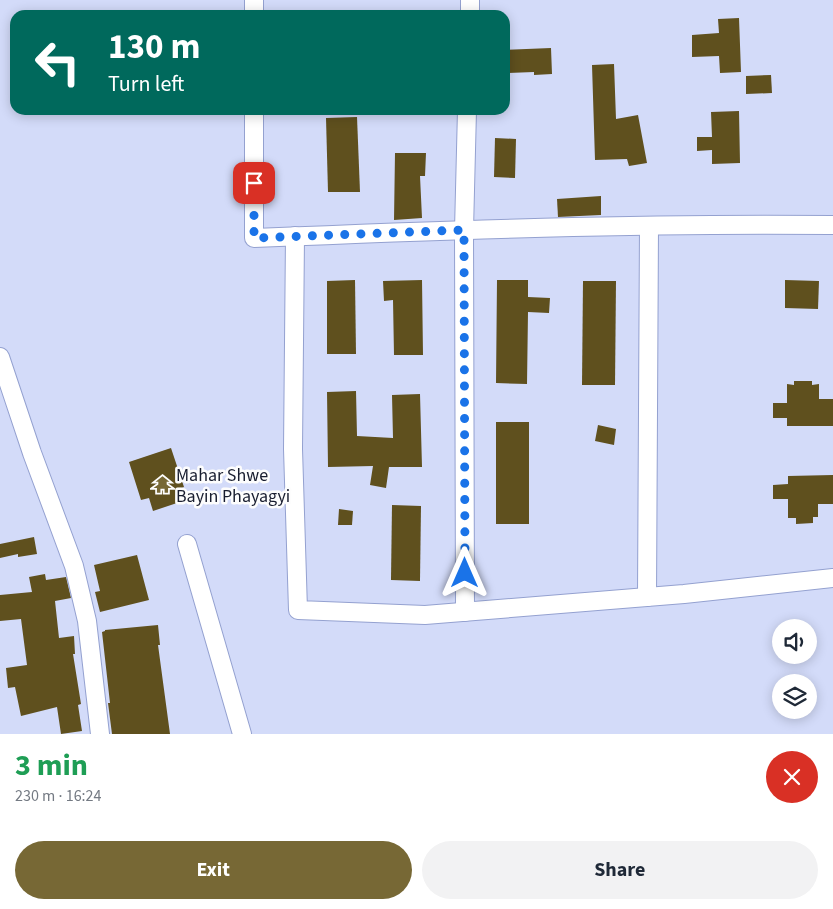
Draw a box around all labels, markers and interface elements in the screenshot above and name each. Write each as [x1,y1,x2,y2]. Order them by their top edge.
text: 130 m [108,22,200,72]
icon: left [25,30,90,95]
text: Turn left [108,68,184,100]
pin [233,162,275,204]
icon: arrive [240,169,268,197]
place label: Mahar Shwe Bayin Phayagyi [176,463,290,509]
temple icon: Mahar Shwe Bayin Phayagyi [152,475,172,495]
position arrow [438,546,490,598]
map controls [772,619,817,719]
button: sound [772,619,817,664]
button: layers [772,674,817,719]
text: 3 min [15,744,88,787]
button: close [766,751,818,803]
text: 230 m · 16:24 [15,785,102,807]
button: Exit [15,841,412,899]
button: Share [422,841,818,899]

